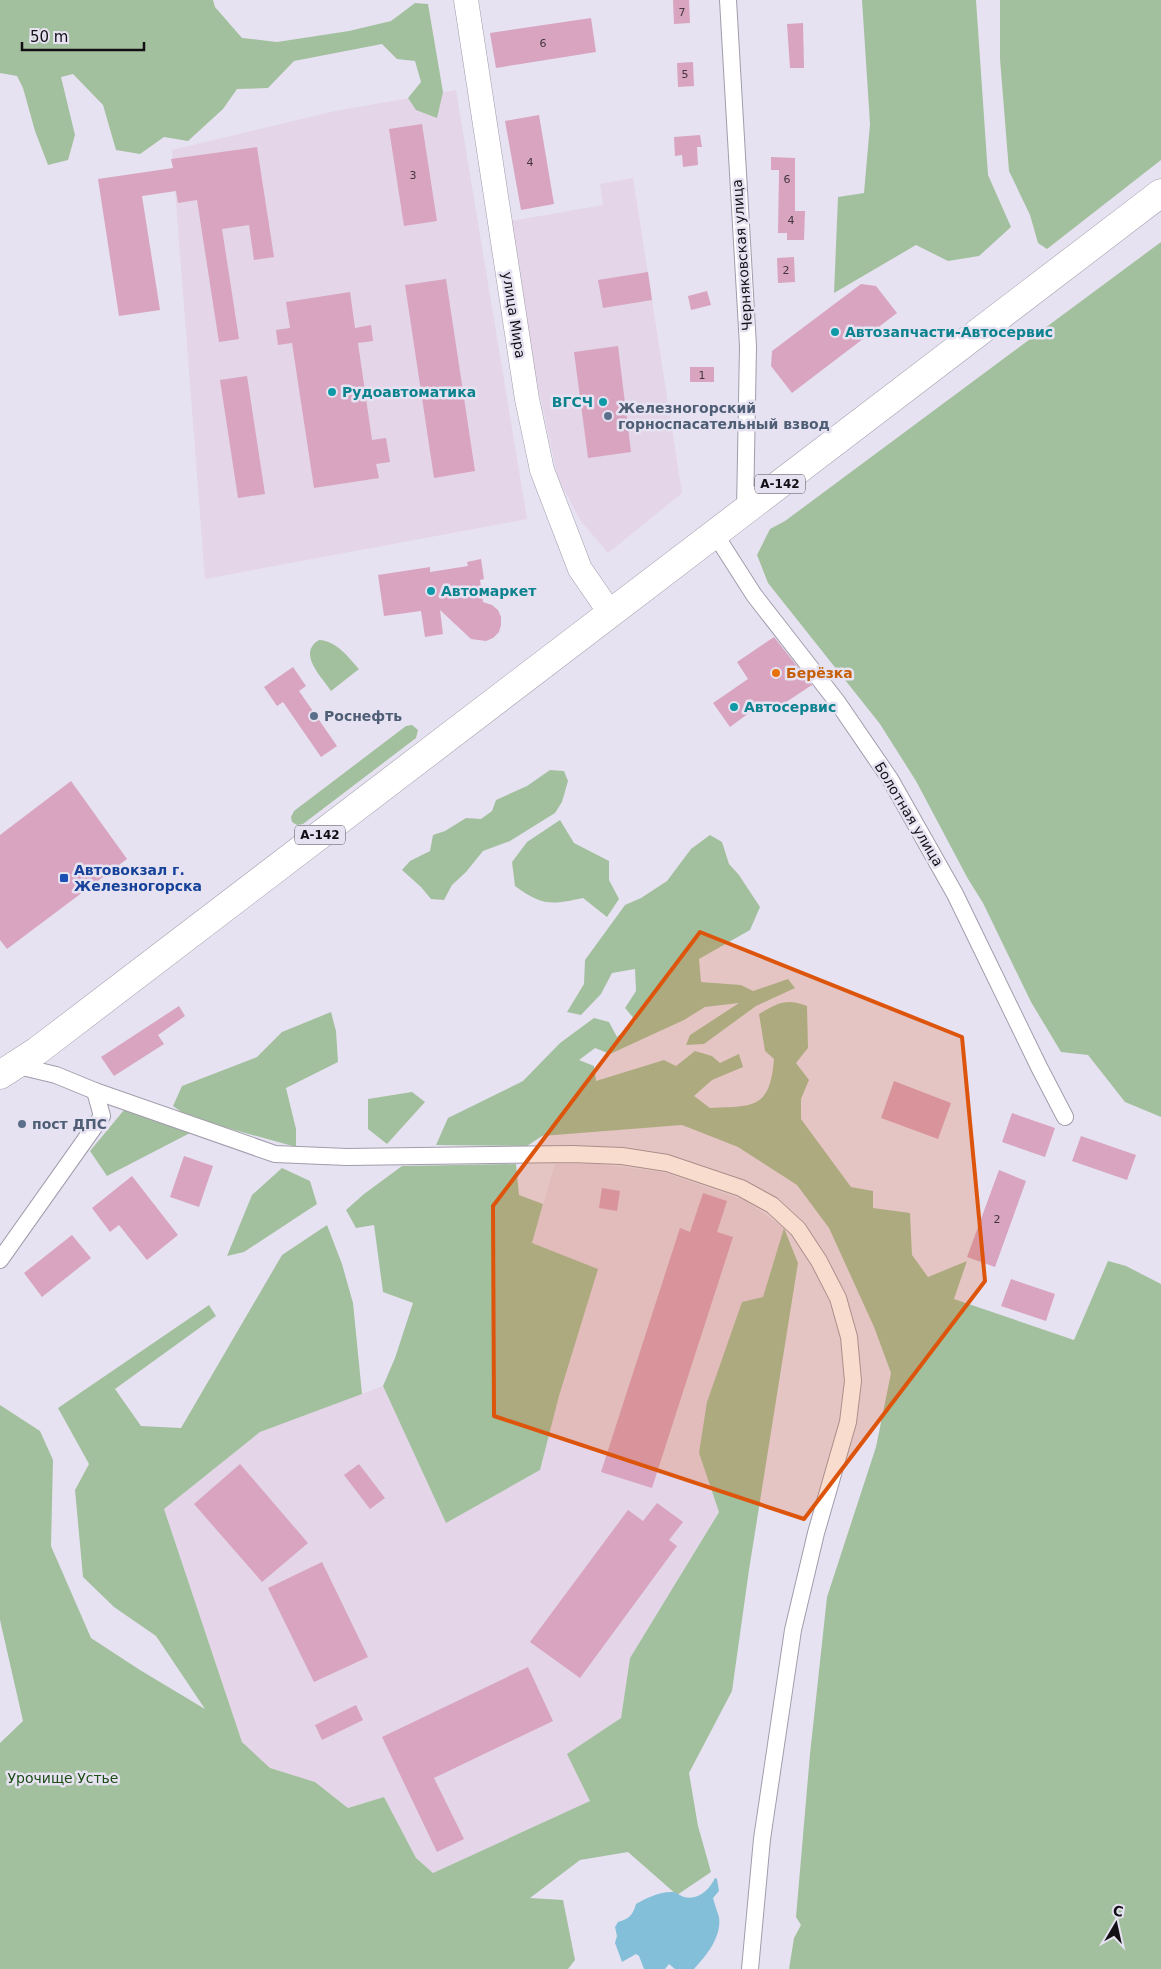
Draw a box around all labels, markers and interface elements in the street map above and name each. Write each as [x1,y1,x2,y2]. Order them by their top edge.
house number: 7 [679,6,686,19]
scale bar [22,20,145,52]
text: 50 m [30,28,68,46]
house number: 6 [540,37,547,50]
house number: 5 [682,68,689,81]
house number: 4 [527,156,534,169]
house number: 3 [410,169,417,182]
house number: 6 [784,173,791,186]
street label: Черняковская улица [729,179,755,331]
house number: 4 [788,214,795,227]
house number: 2 [783,264,790,277]
street label: улица Мира [499,271,529,359]
place label: Автозапчасти-Автосервис [845,324,1053,340]
marker: Автозапчасти-Автосервис [829,326,841,338]
house number: 1 [699,369,706,382]
place label: Рудоавтоматика [342,384,476,400]
marker: Рудоавтоматика [326,386,338,398]
place label: ВГСЧ [552,394,593,410]
marker: ВГСЧ [597,396,609,408]
place label: Железногорский горноспасательный взвод [618,400,830,432]
marker: Железногорский горноспасательный взвод [602,410,614,422]
road number: А-142 [755,474,805,494]
place label: Автомаркет [441,583,537,599]
marker: Автомаркет [425,585,437,597]
place label: Берёзка [786,665,853,681]
marker: Берёзка [770,667,782,679]
place label: Автосервис [744,699,836,715]
marker: Автосервис [728,701,740,713]
place label: Роснефть [324,708,402,724]
marker: Роснефть [308,710,320,722]
street label: Болотная улица [872,759,946,869]
road number: А-142 [295,826,345,844]
place label: Автовокзал г. Железногорска [74,862,202,894]
marker: Автовокзал г. Железногорска [58,872,70,884]
place label: пост ДПС [32,1116,107,1132]
marker: пост ДПС [16,1118,28,1130]
house number: 2 [994,1213,1001,1226]
park label: Урочище Устье [8,1770,118,1786]
north arrow [1091,1899,1141,1949]
text: С [1112,1902,1124,1920]

